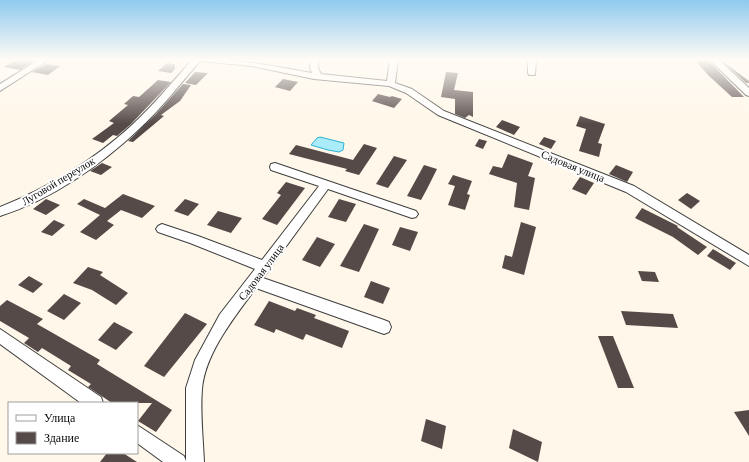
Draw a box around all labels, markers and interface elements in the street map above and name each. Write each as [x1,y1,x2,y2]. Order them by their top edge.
street label: Садовая улица [539,148,607,184]
street label: Луговой переулок [19,154,97,208]
street label: Садовая улица [236,241,286,303]
legend [8,402,138,454]
text: Улица [44,411,76,425]
text: Здание [44,431,79,445]

